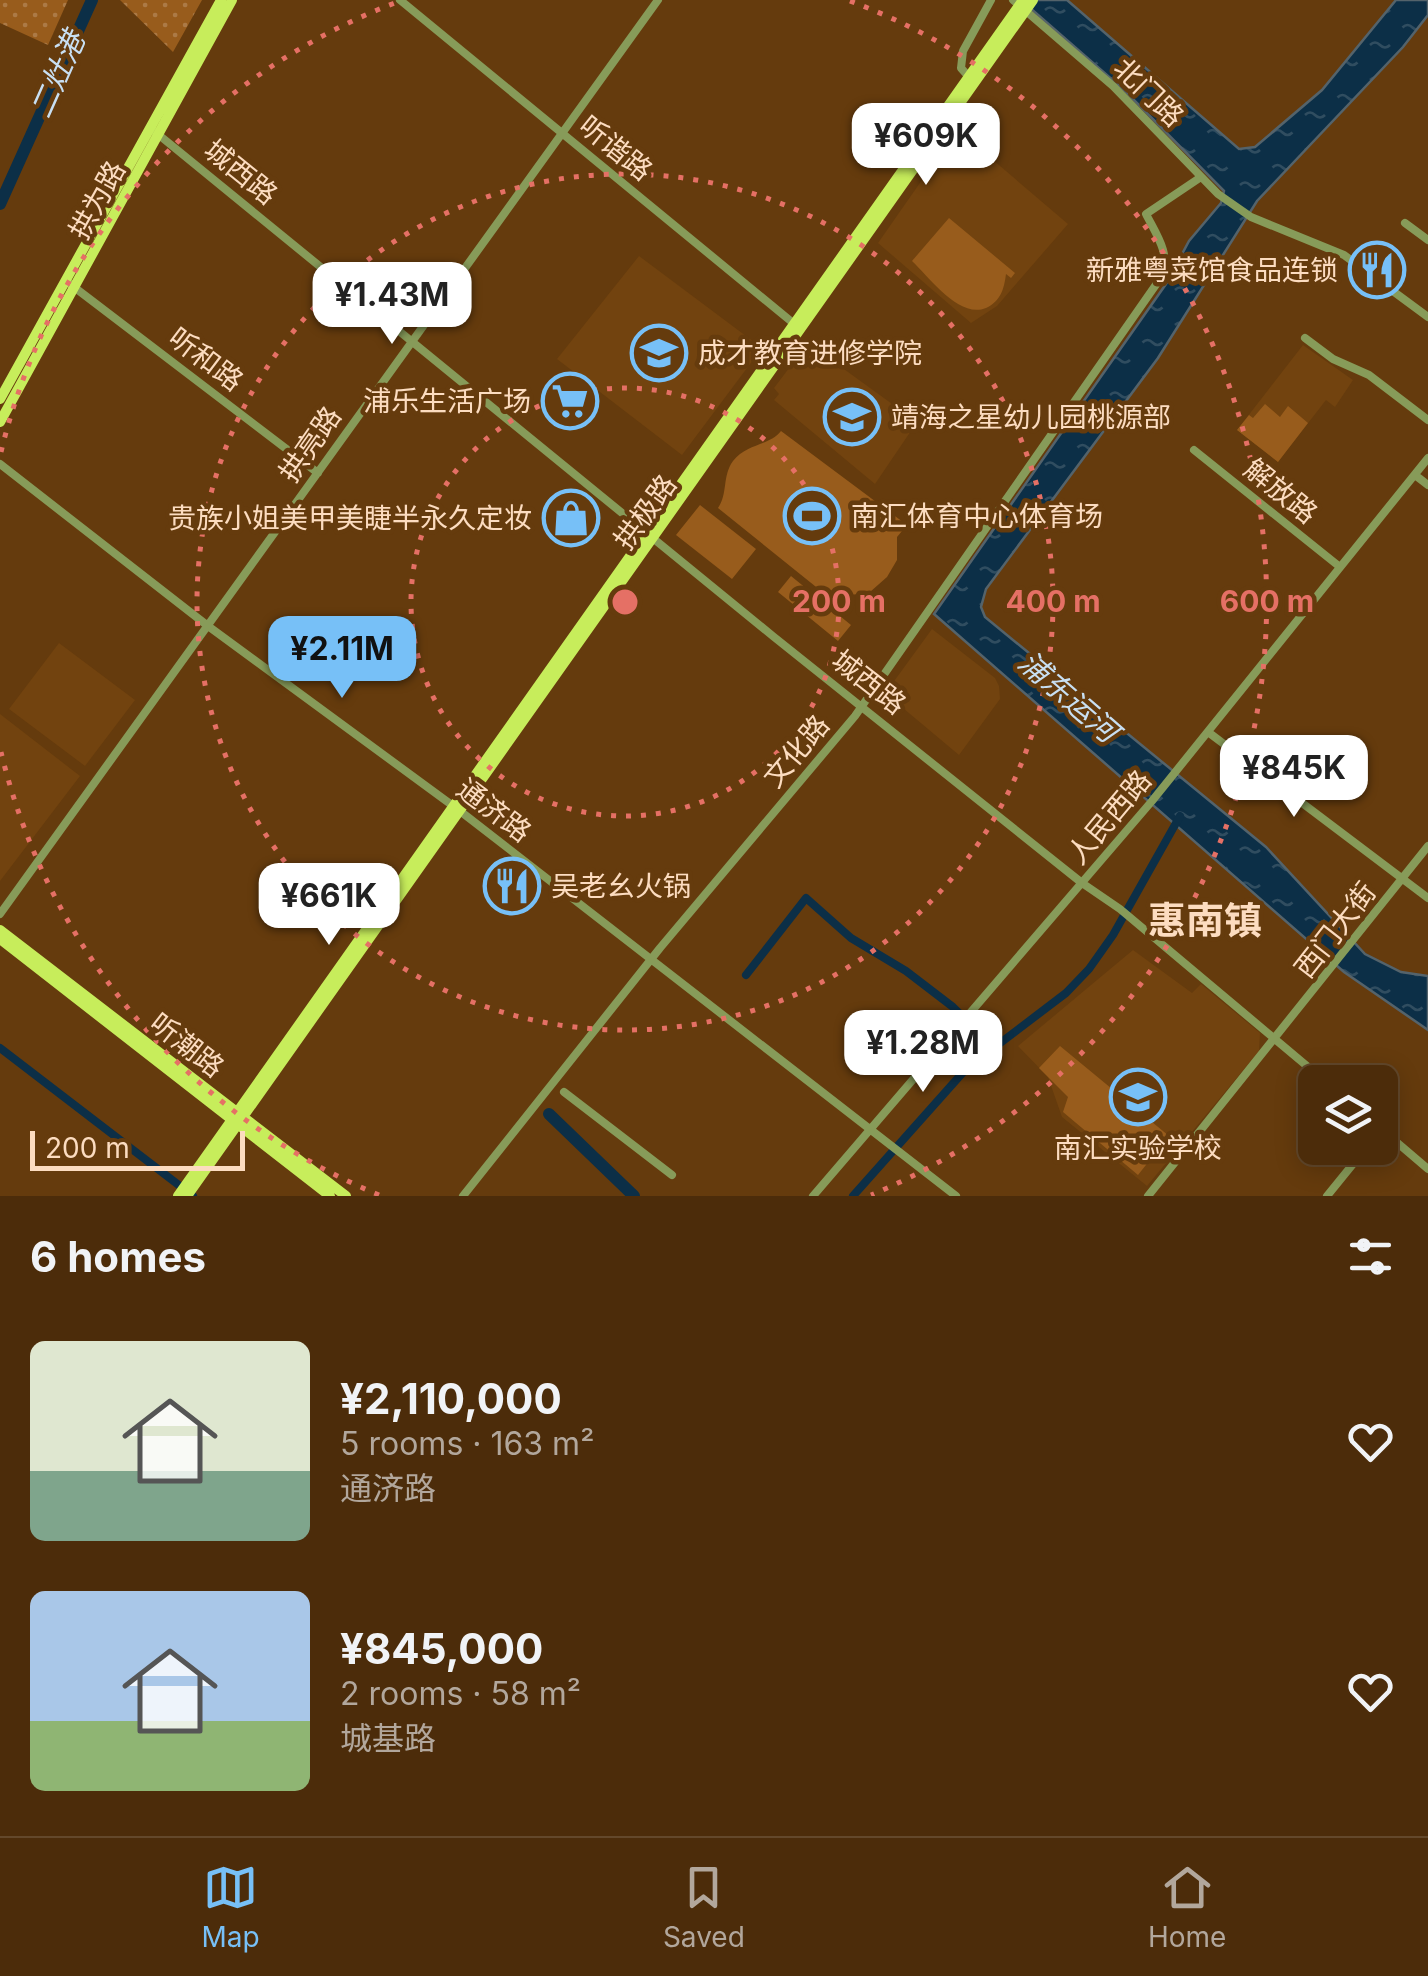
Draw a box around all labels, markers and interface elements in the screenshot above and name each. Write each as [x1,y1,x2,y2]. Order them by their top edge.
water label: 二灶港 [22,23,93,123]
street label: 北门路 [1107,51,1191,133]
pin: ¥609K [856,103,996,188]
street label: 听谐路 [573,108,659,188]
text: ¥609K [874,116,978,155]
street label: 城西路 [198,132,284,212]
street label: 拱为路 [62,155,132,245]
restaurant icon: 新雅粤菜馆食品连锁 [1347,240,1407,300]
place label: 新雅粤菜馆食品连锁 [1086,253,1338,287]
pin: ¥1.43M [311,262,473,347]
text: ¥1.43M [335,275,449,314]
street label: 听和路 [162,320,250,398]
school or university icon: 成才教育进修学院 [629,323,689,383]
place label: 成才教育进修学院 [698,336,922,370]
supermarket icon: 浦乐生活广场 [540,371,600,431]
place label: 浦乐生活广场 [363,384,531,418]
school or university icon: 靖海之星幼儿园桃源部 [822,387,882,447]
street label: 拱亮路 [272,400,348,488]
place label: 靖海之星幼儿园桃源部 [891,400,1171,434]
street label: 解放路 [1238,451,1324,531]
street label: 拱极路 [607,468,683,556]
sports icon: 南汇体育中心体育场 [782,486,842,546]
shop icon: 贵族小姐美甲美睫半永久定妆 [541,488,601,548]
place label: 南汇体育中心体育场 [851,499,1103,533]
place label: 贵族小姐美甲美睫半永久定妆 [168,501,532,535]
text: 200 m [792,583,886,619]
text: 400 m [1005,583,1101,619]
text: 600 m [1220,583,1314,619]
centre of rings [607,584,643,620]
pin: ¥2.11M [261,616,423,701]
text: ¥2.11M [290,629,394,668]
street label: 城西路 [825,643,913,721]
water label: 浦东运河 [1012,643,1130,752]
street label: 文化路 [756,708,836,794]
pin: ¥845K [1224,735,1364,820]
text: ¥845K [1242,748,1346,787]
street label: 人民西路 [1060,763,1158,871]
street label: 通济路 [450,771,538,849]
restaurant icon: 吴老幺火锅 [482,856,542,916]
pin: ¥661K [259,863,399,948]
place label: 吴老幺火锅 [551,869,691,903]
street label: 西门大街 [1287,875,1383,985]
text: ¥661K [281,876,377,915]
district label: 惠南镇 [1148,897,1262,943]
street label: 听潮路 [143,1006,231,1084]
pin: ¥1.28M [842,1010,1004,1095]
text: ¥1.28M [866,1023,980,1062]
map controls [1298,1065,1398,1165]
button: layers [1298,1065,1398,1165]
school or university icon: 南汇实验学校 [1108,1067,1168,1127]
scale bar [30,1126,245,1170]
text: 200 m [45,1131,130,1165]
place label: 南汇实验学校 [1054,1131,1222,1165]
icon: filters [1343,1229,1398,1284]
text: 6 homes [30,1231,206,1282]
text: ¥2,110,000 [340,1373,562,1424]
icon: home [110,1381,230,1501]
icon: heart [1343,1414,1398,1469]
text: 5 rooms · 163 m² [340,1424,594,1463]
text: 通济路 [340,1469,436,1508]
text: ¥845,000 [340,1623,543,1674]
icon: home [110,1631,230,1751]
icon: heart [1343,1664,1398,1719]
text: 2 rooms · 58 m² [340,1674,581,1713]
text: 城基路 [340,1719,436,1758]
tab: Map [202,1860,260,1954]
tab: Saved [663,1860,745,1954]
tab: Home [1148,1860,1226,1954]

